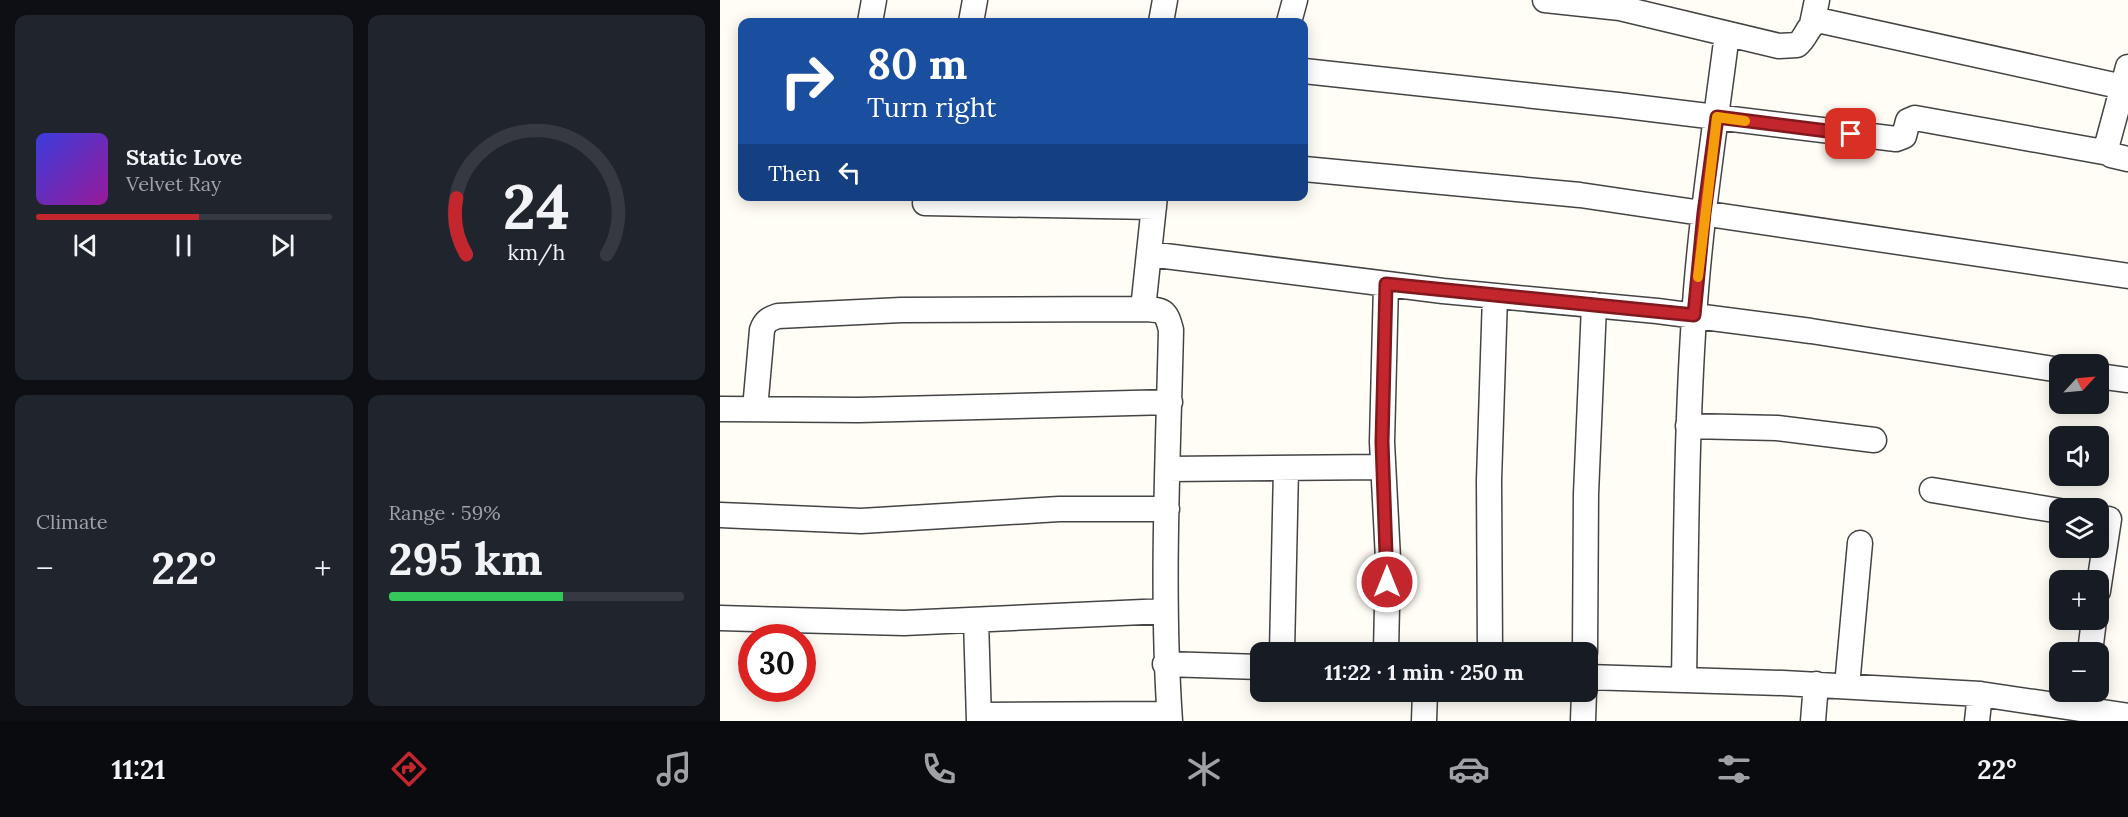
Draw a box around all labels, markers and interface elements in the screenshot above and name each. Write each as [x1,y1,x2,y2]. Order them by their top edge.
text: 80 m [867,37,967,91]
icon: right [768,42,846,120]
text: Turn right [867,90,996,124]
pin [1825,108,1876,159]
icon: arrive [1834,117,1867,150]
text: Static Love [126,143,242,171]
icon: left [833,156,866,189]
text: Then [768,159,821,187]
text: 24 [503,166,570,246]
text: Velvet Ray [126,171,221,196]
icon: previous [69,229,102,262]
icon: pause [167,229,200,262]
icon: next [266,229,299,262]
text: km/h [507,238,565,266]
north arrow [2049,354,2109,414]
map controls [2049,354,2109,702]
button: sound [2049,426,2109,486]
button: layers [2049,498,2109,558]
text: Range · 59% [389,500,501,525]
text: Climate [36,509,108,534]
text: 295 km [389,530,543,587]
text: 22° [151,539,216,596]
text: − [36,547,54,589]
text: + [314,547,331,589]
position arrow [1355,550,1419,614]
button: + [2049,570,2109,630]
speed limit sign: 30 [738,624,816,702]
button: − [2049,642,2109,702]
text: 11:22 · 1 min · 250 m [1324,658,1524,686]
icon: directions [388,748,430,790]
icon: music [653,748,695,790]
icon: phone [918,748,960,790]
icon: climate [1183,748,1225,790]
icon: car [1448,748,1490,790]
icon: filters [1713,748,1755,790]
text: 11:21 [111,752,165,786]
text: 22° [1977,752,2016,786]

